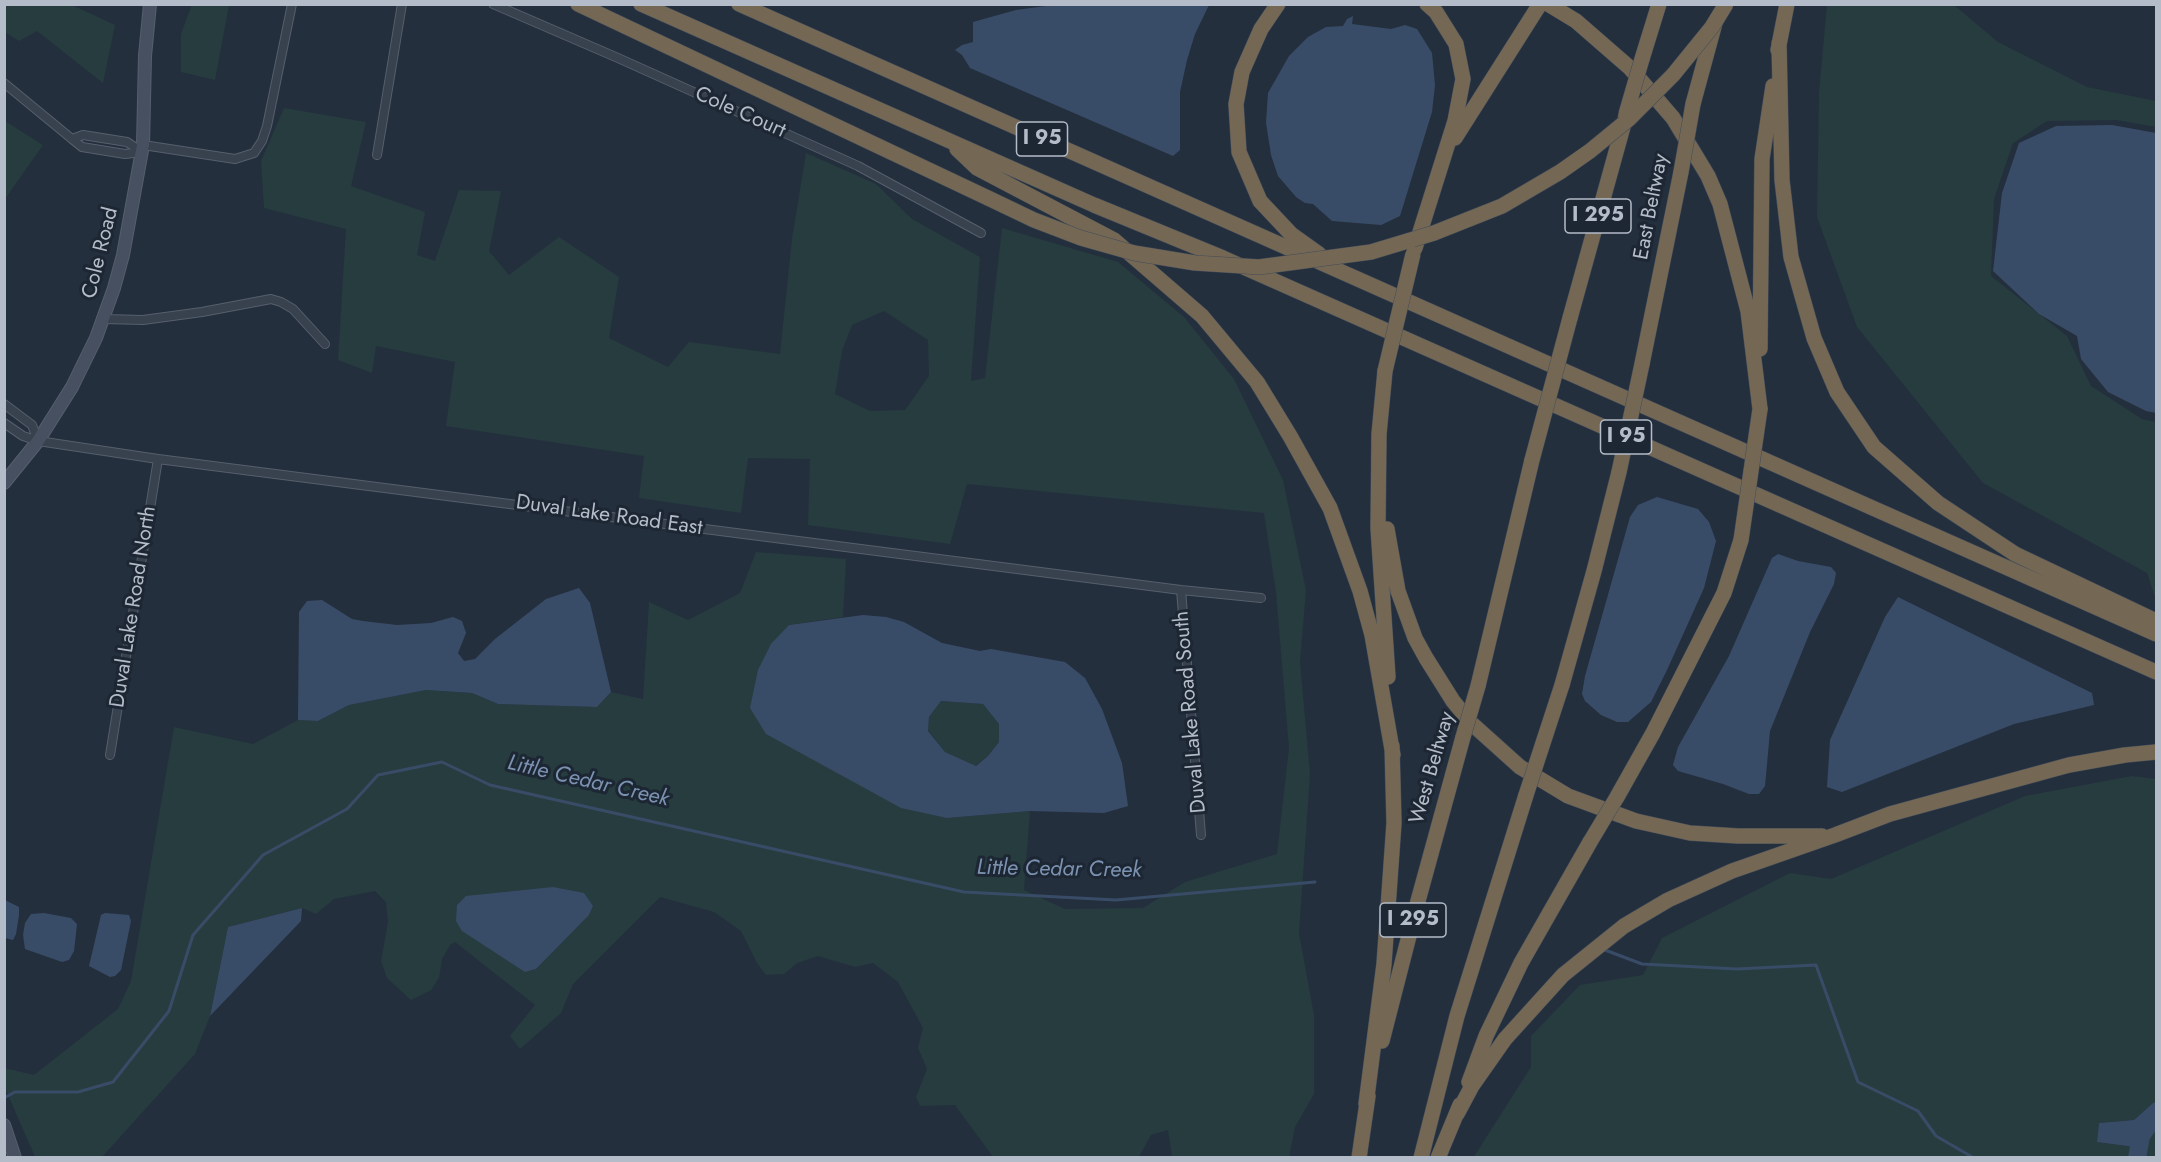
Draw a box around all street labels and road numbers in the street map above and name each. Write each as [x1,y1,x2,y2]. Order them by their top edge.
street label: Cole Court [691,82,789,144]
road number: I 95 [1016,122,1068,156]
street label: East Beltway [1629,152,1675,262]
road number: I 295 [1565,199,1631,233]
street label: Cole Road [78,205,124,301]
road number: I 95 [1600,420,1652,454]
street label: Duval Lake Road East [514,490,704,542]
street label: Duval Lake Road North [106,504,162,710]
street label: Duval Lake Road South [1170,610,1212,814]
street label: West Beltway [1405,709,1461,827]
road number: I 295 [1380,903,1446,937]

